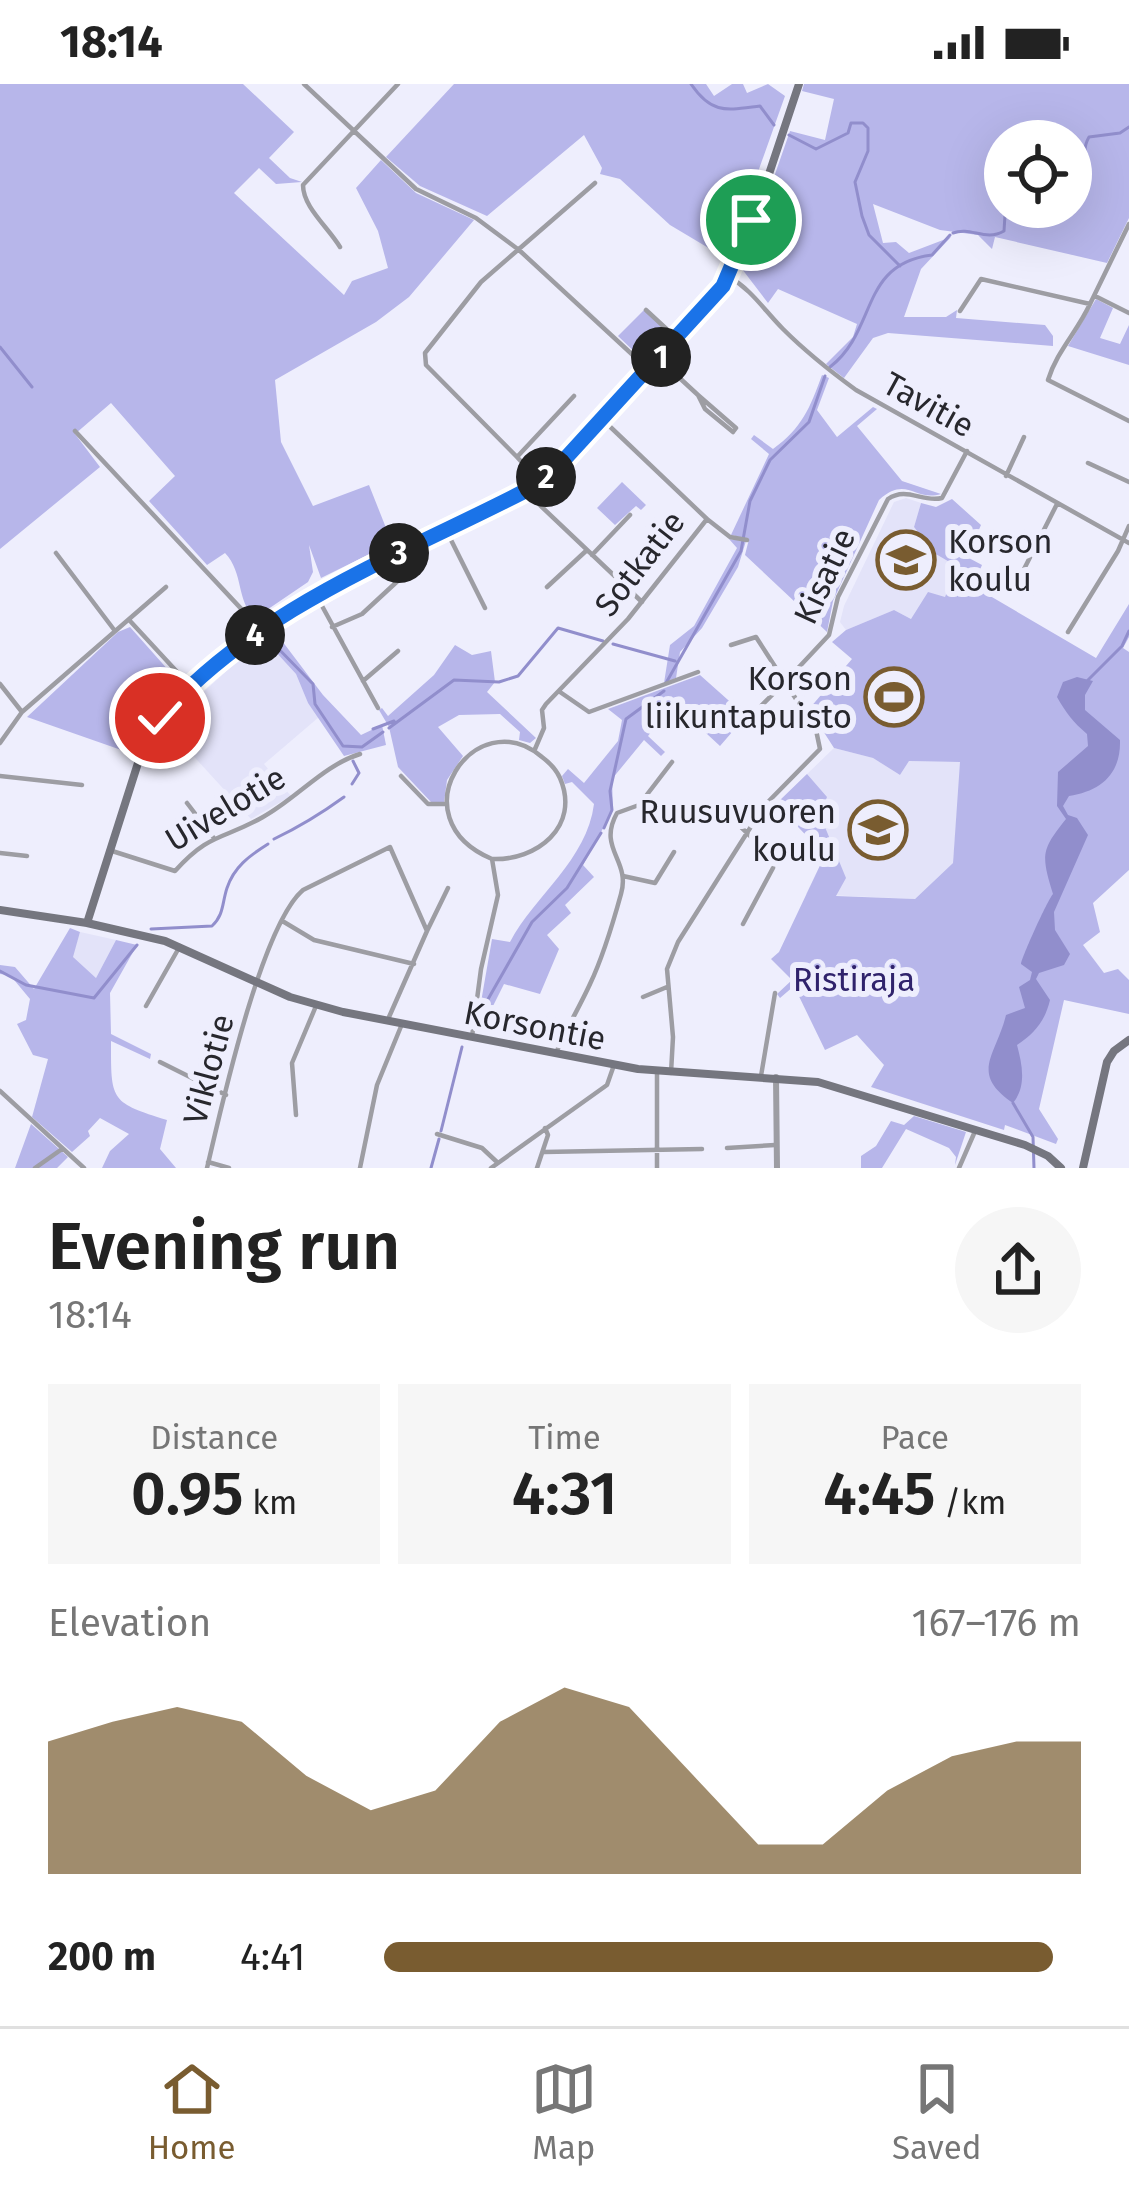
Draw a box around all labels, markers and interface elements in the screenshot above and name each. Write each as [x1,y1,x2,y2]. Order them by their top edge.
text: 18:14 [60,15,163,69]
map controls [984,120,1092,228]
button: locate [984,120,1092,228]
pin [700,169,802,271]
icon: arrive [718,187,784,253]
pin: 1 [631,327,691,387]
text: 1 [653,337,669,377]
street label: Tavitie [876,364,981,446]
pin: 2 [516,447,576,507]
text: 2 [537,457,555,497]
street label: Sotkatie [586,503,693,624]
street label: Kisatie [785,522,864,631]
place label: Korson koulu [948,522,1053,600]
pin: 3 [369,523,429,583]
school or university icon: Korson koulu [875,529,937,591]
text: 3 [390,533,408,573]
pin: 4 [225,605,285,665]
text: 4 [246,615,264,655]
place label: Korson liikuntapuisto [645,659,852,737]
sports icon: Korson liikuntapuisto [863,666,925,728]
pin [109,667,211,769]
icon: check [127,685,193,751]
street label: Uivelotie [158,757,293,860]
place label: Ruusuvuoren koulu [639,792,836,870]
school or university icon: Ruusuvuoren koulu [847,799,909,861]
park label: Ristiraja [793,960,915,1000]
street label: Korsontie [460,993,609,1059]
street label: Viklotie [175,1010,243,1129]
text: Evening run [48,1207,400,1286]
button: share [955,1207,1081,1333]
text: 18:14 [48,1292,132,1338]
text: Distance [150,1418,278,1458]
text: Time [528,1418,601,1458]
text: Pace [881,1418,949,1458]
text: 0.95 [131,1458,243,1530]
text: 4:31 [512,1458,617,1530]
text: 4:45 [823,1458,935,1530]
text: km [243,1483,297,1523]
text: /km [935,1483,1006,1523]
text: Elevation [48,1600,211,1646]
text: 167–176 m [912,1600,1081,1646]
text: 200 m [48,1934,156,1980]
text: 4:41 [240,1934,305,1980]
tab: Home [148,2056,236,2168]
tab: Map [531,2056,597,2168]
tab: Saved [892,2056,981,2168]

